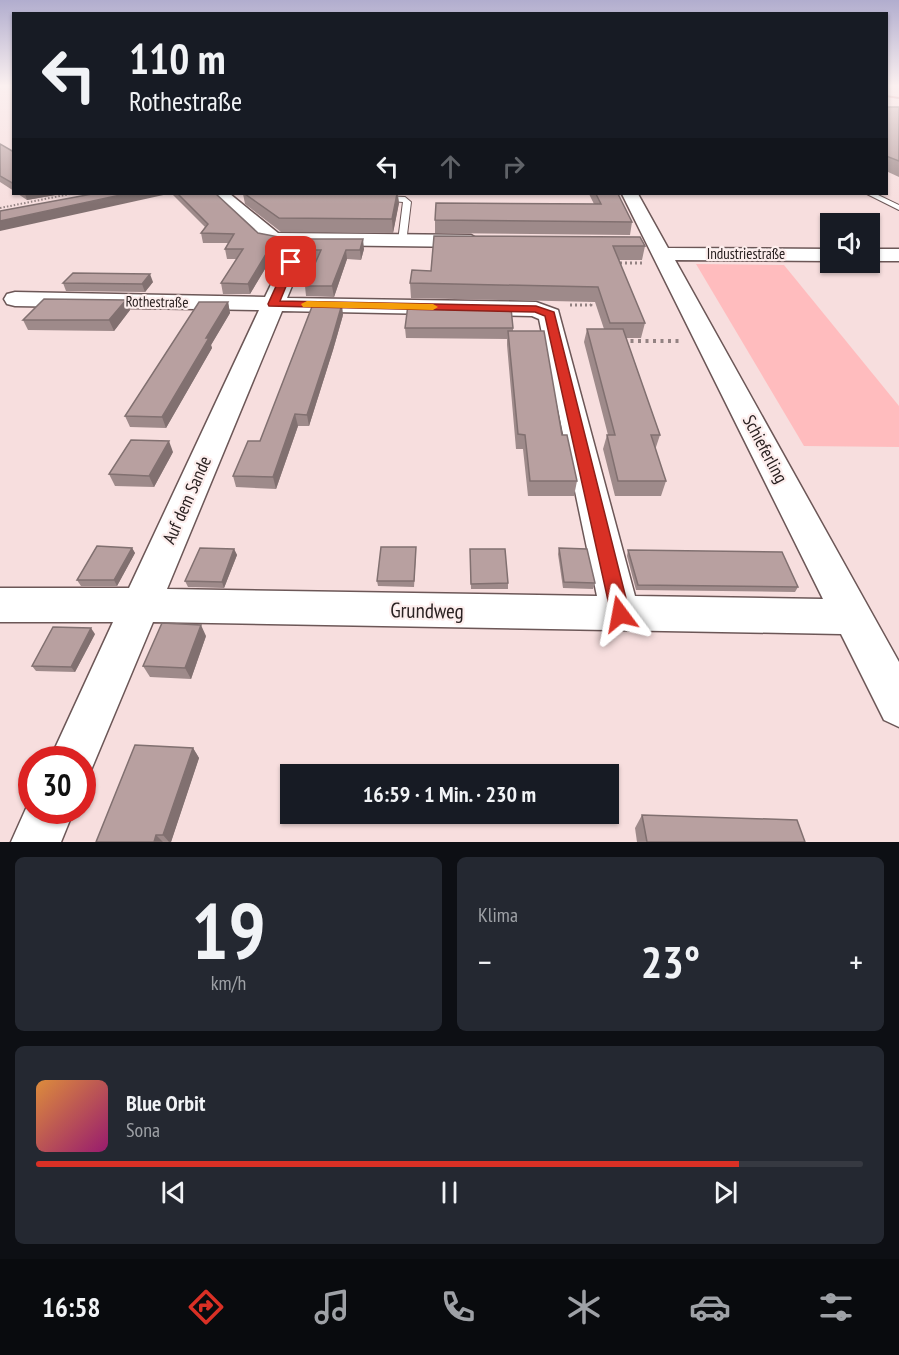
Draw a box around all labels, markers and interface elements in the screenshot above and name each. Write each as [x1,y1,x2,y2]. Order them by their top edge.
text: 110 m [129,31,226,86]
icon: left [30,36,108,114]
text: Rothestraße [129,84,242,118]
icon: left [371,150,404,183]
icon: ahead [434,150,467,183]
icon: right [497,150,530,183]
map controls [820,213,880,273]
button: sound [820,213,880,273]
pin [265,236,316,287]
street label: Industriestraße [707,244,785,263]
icon: arrive [274,245,307,278]
street label: Rothestraße [125,291,189,312]
street label: Schieferling [738,411,793,487]
street label: Auf dem Sande [157,452,216,547]
position arrow [588,582,652,646]
street label: Grundweg [390,596,464,625]
speed limit sign: 30 [18,746,96,824]
text: 16:59 · 1 Min. · 230 m [363,780,536,808]
text: 19 [191,880,266,981]
text: Klima [478,902,518,928]
text: 23° [641,932,700,990]
text: − [478,940,492,983]
text: + [849,940,863,983]
text: km/h [211,970,246,996]
text: Blue Orbit [126,1089,205,1117]
text: Sona [126,1117,160,1143]
icon: previous [157,1176,190,1209]
icon: pause [433,1176,466,1209]
icon: next [709,1176,742,1209]
icon: directions [185,1286,227,1328]
icon: music [311,1286,353,1328]
icon: phone [437,1286,479,1328]
icon: climate [563,1286,605,1328]
icon: car [689,1286,731,1328]
icon: filters [815,1286,857,1328]
text: 16:58 [42,1290,100,1324]

